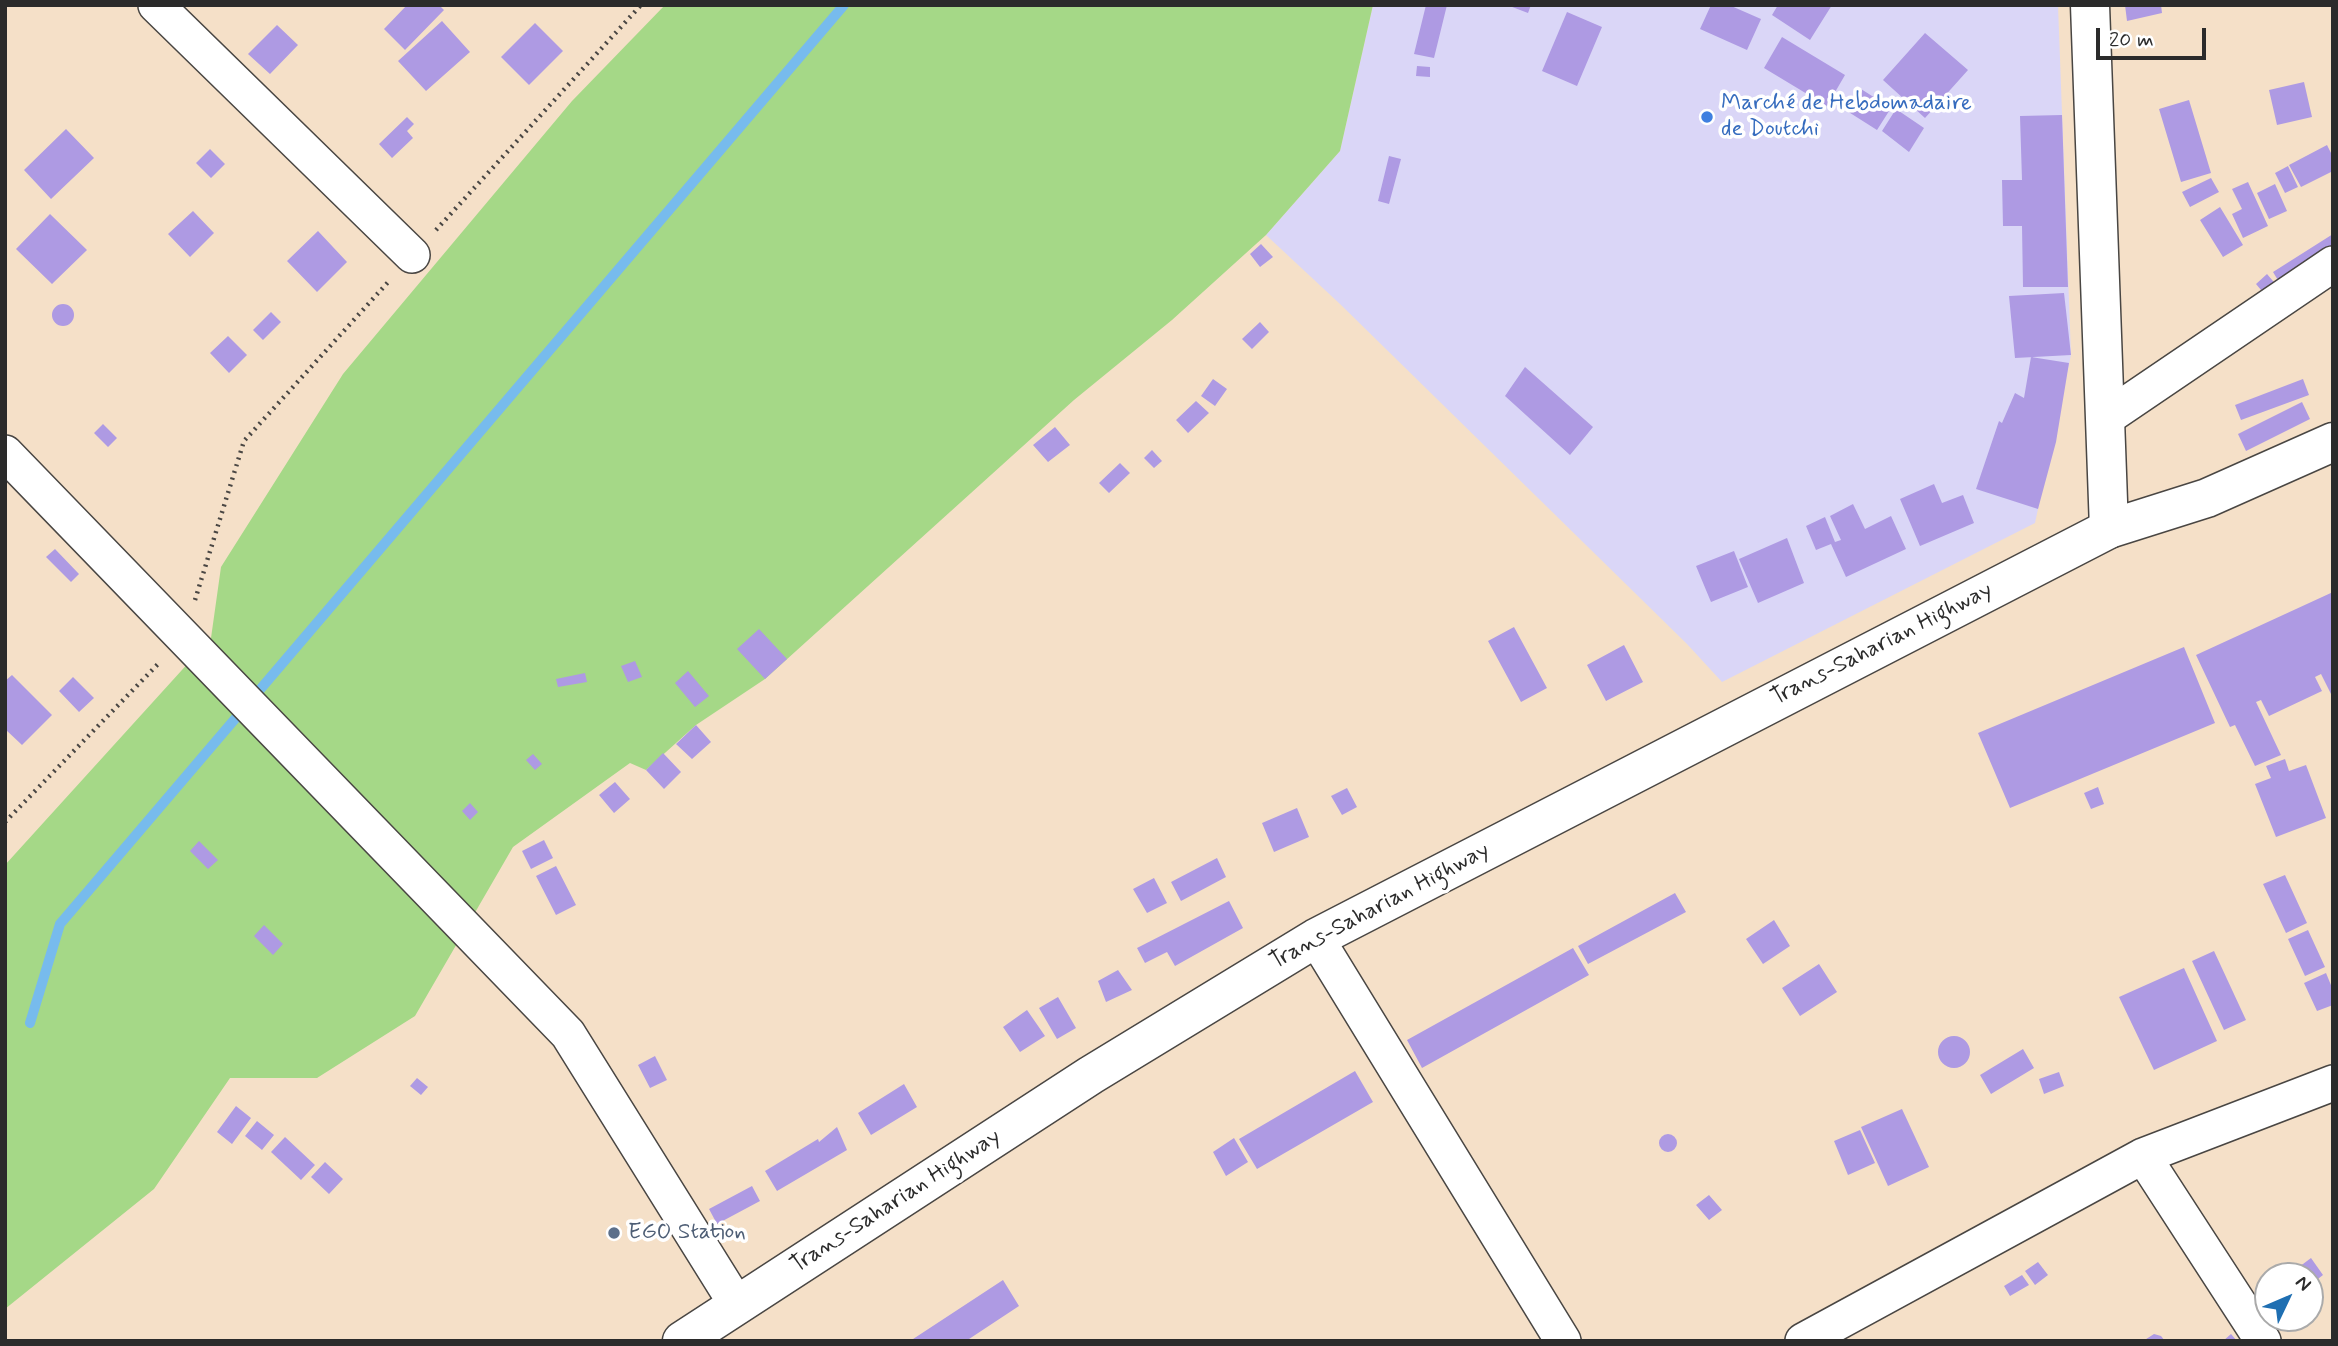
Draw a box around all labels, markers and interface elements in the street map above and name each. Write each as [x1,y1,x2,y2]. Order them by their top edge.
scale bar [2100,14,2210,58]
text: 20 m [2109,26,2154,54]
place label: Marché de Hebdomadaire de Doutchi [1721,90,1972,144]
marker: Marché de Hebdomadaire de Doutchi [1699,109,1715,125]
street label: Trans-Saharian Highway [1767,577,1997,713]
street label: Trans-Saharian Highway [1265,837,1495,977]
street label: Trans-Saharian Highway [786,1124,1006,1280]
place label: EGO Station [628,1219,746,1247]
marker: EGO Station [606,1225,622,1241]
north arrow [2254,1262,2324,1332]
text: N [2290,1270,2316,1297]

